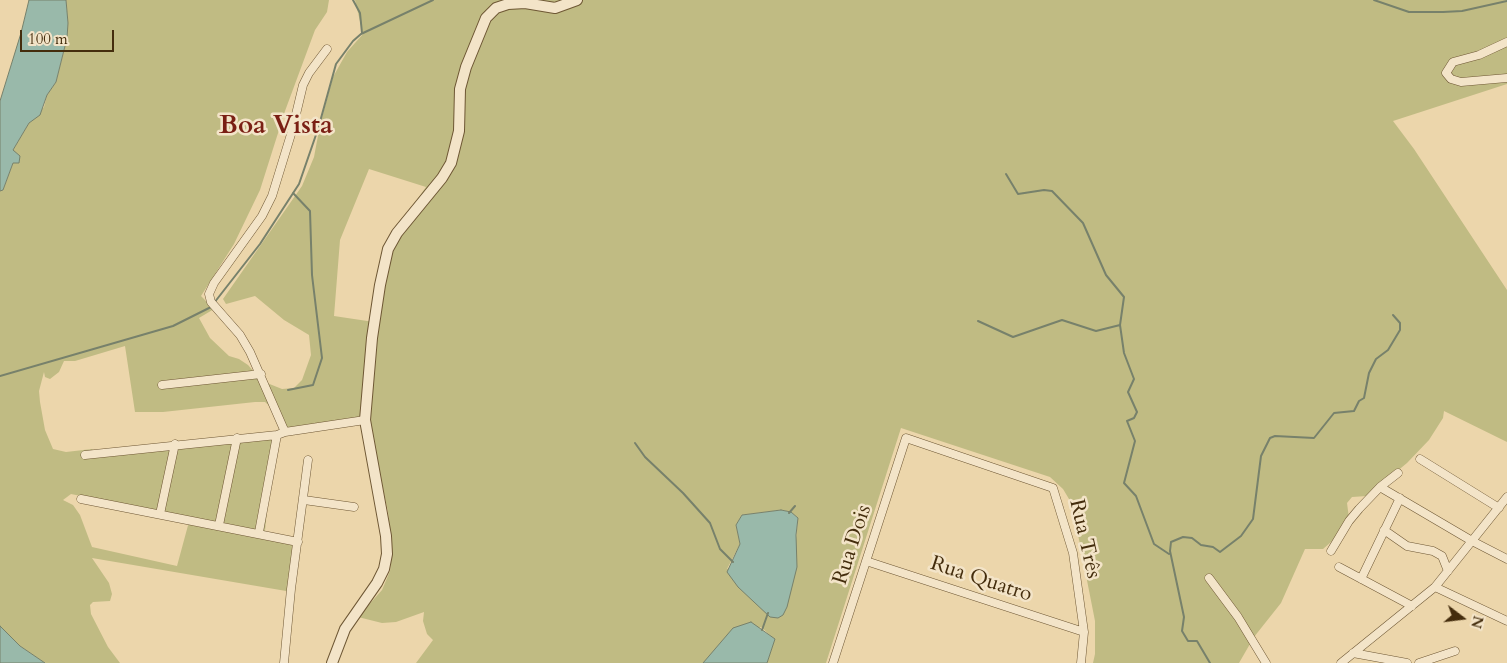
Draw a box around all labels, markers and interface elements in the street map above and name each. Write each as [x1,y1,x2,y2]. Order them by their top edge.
scale bar [22,20,116,52]
text: 100 m [28,29,68,49]
district label: Boa Vista [219,111,333,143]
street label: Rua Três [1063,497,1105,581]
street label: Rua Dois [828,502,878,588]
street label: Rua Quatro [927,552,1035,608]
north arrow [1437,593,1487,643]
text: N [1466,614,1488,630]

